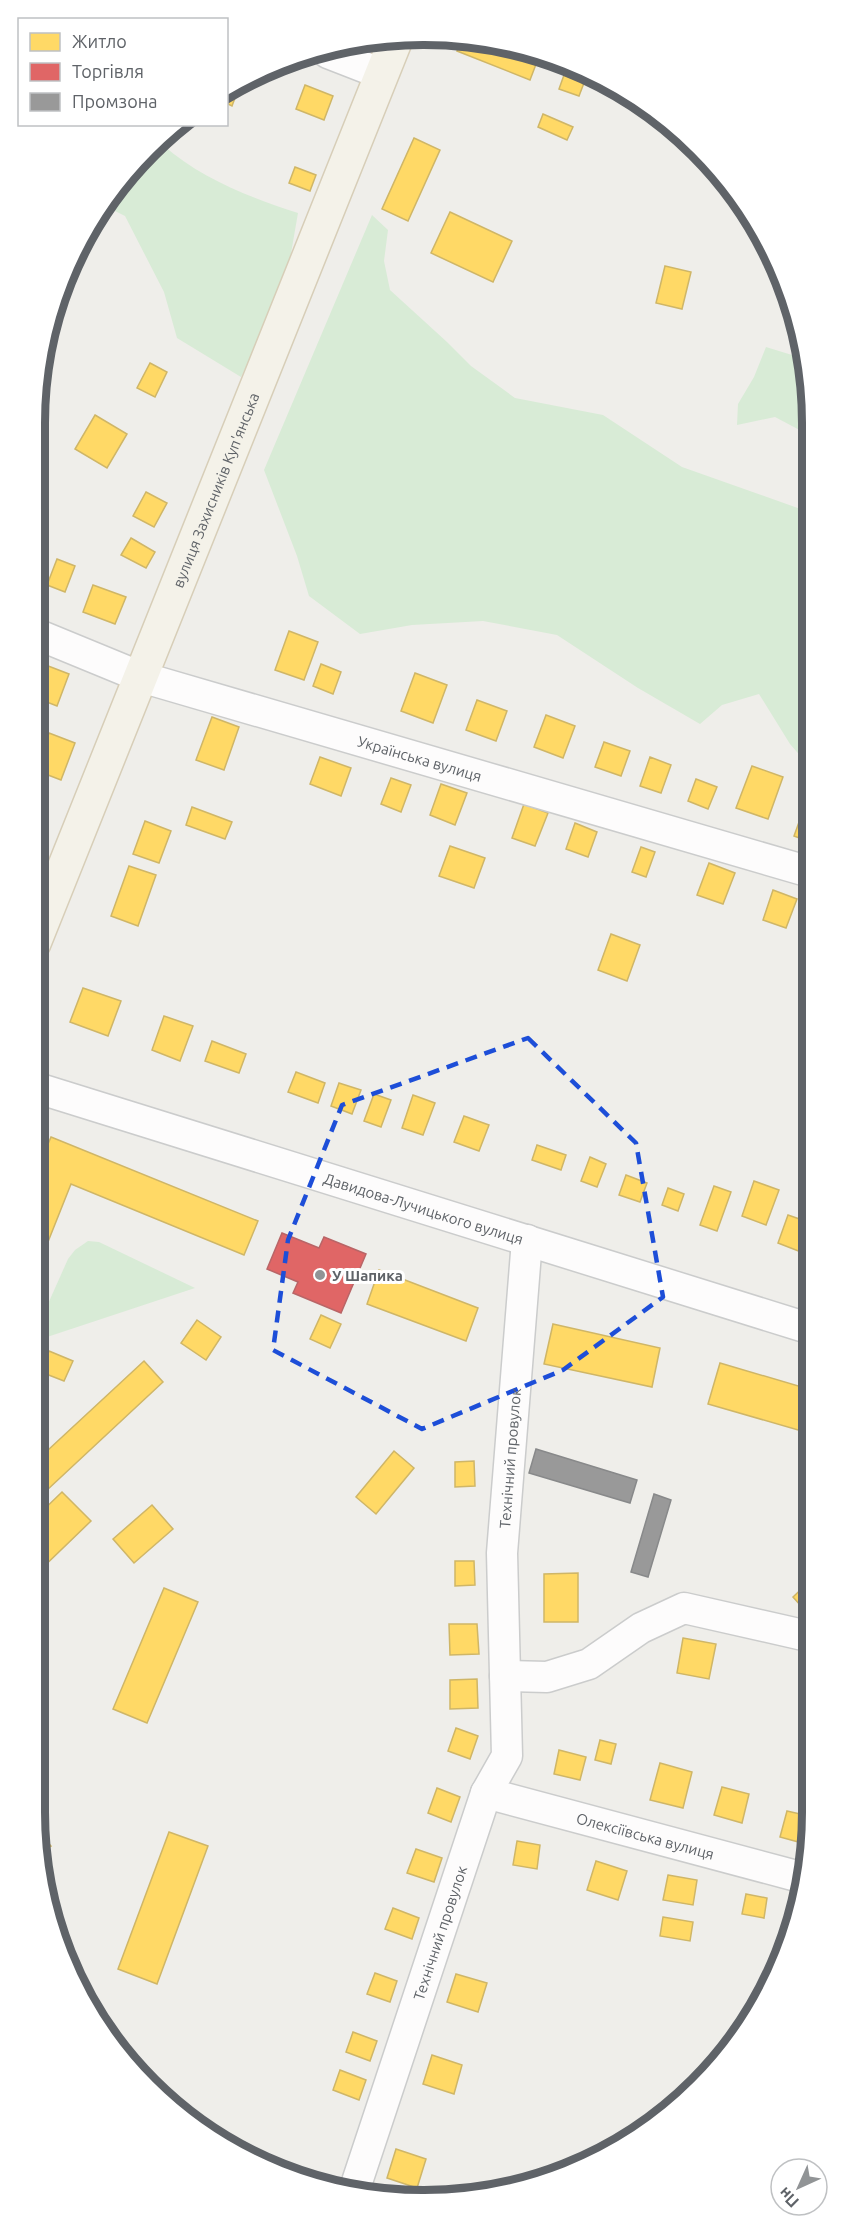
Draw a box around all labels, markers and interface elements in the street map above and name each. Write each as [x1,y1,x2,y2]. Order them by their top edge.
legend [18,18,228,126]
text: Житло [72,31,127,51]
text: Торгівля [72,61,144,81]
text: Промзона [72,91,157,111]
street label: вулиця Захисників Куп'янська [169,390,262,590]
street label: Українська вулиця [356,732,484,784]
street label: Давидова-Лучицького вулиця [322,1169,525,1247]
place label: У Шапика [332,1267,403,1284]
marker: У Шапика [313,1268,327,1282]
street label: Технічний провулок [496,1387,524,1529]
street label: Олексіївська вулиця [575,1809,716,1862]
street label: Технічний провулок [409,1863,470,2002]
north arrow [769,2157,829,2217]
text: Пн [775,2184,802,2211]

